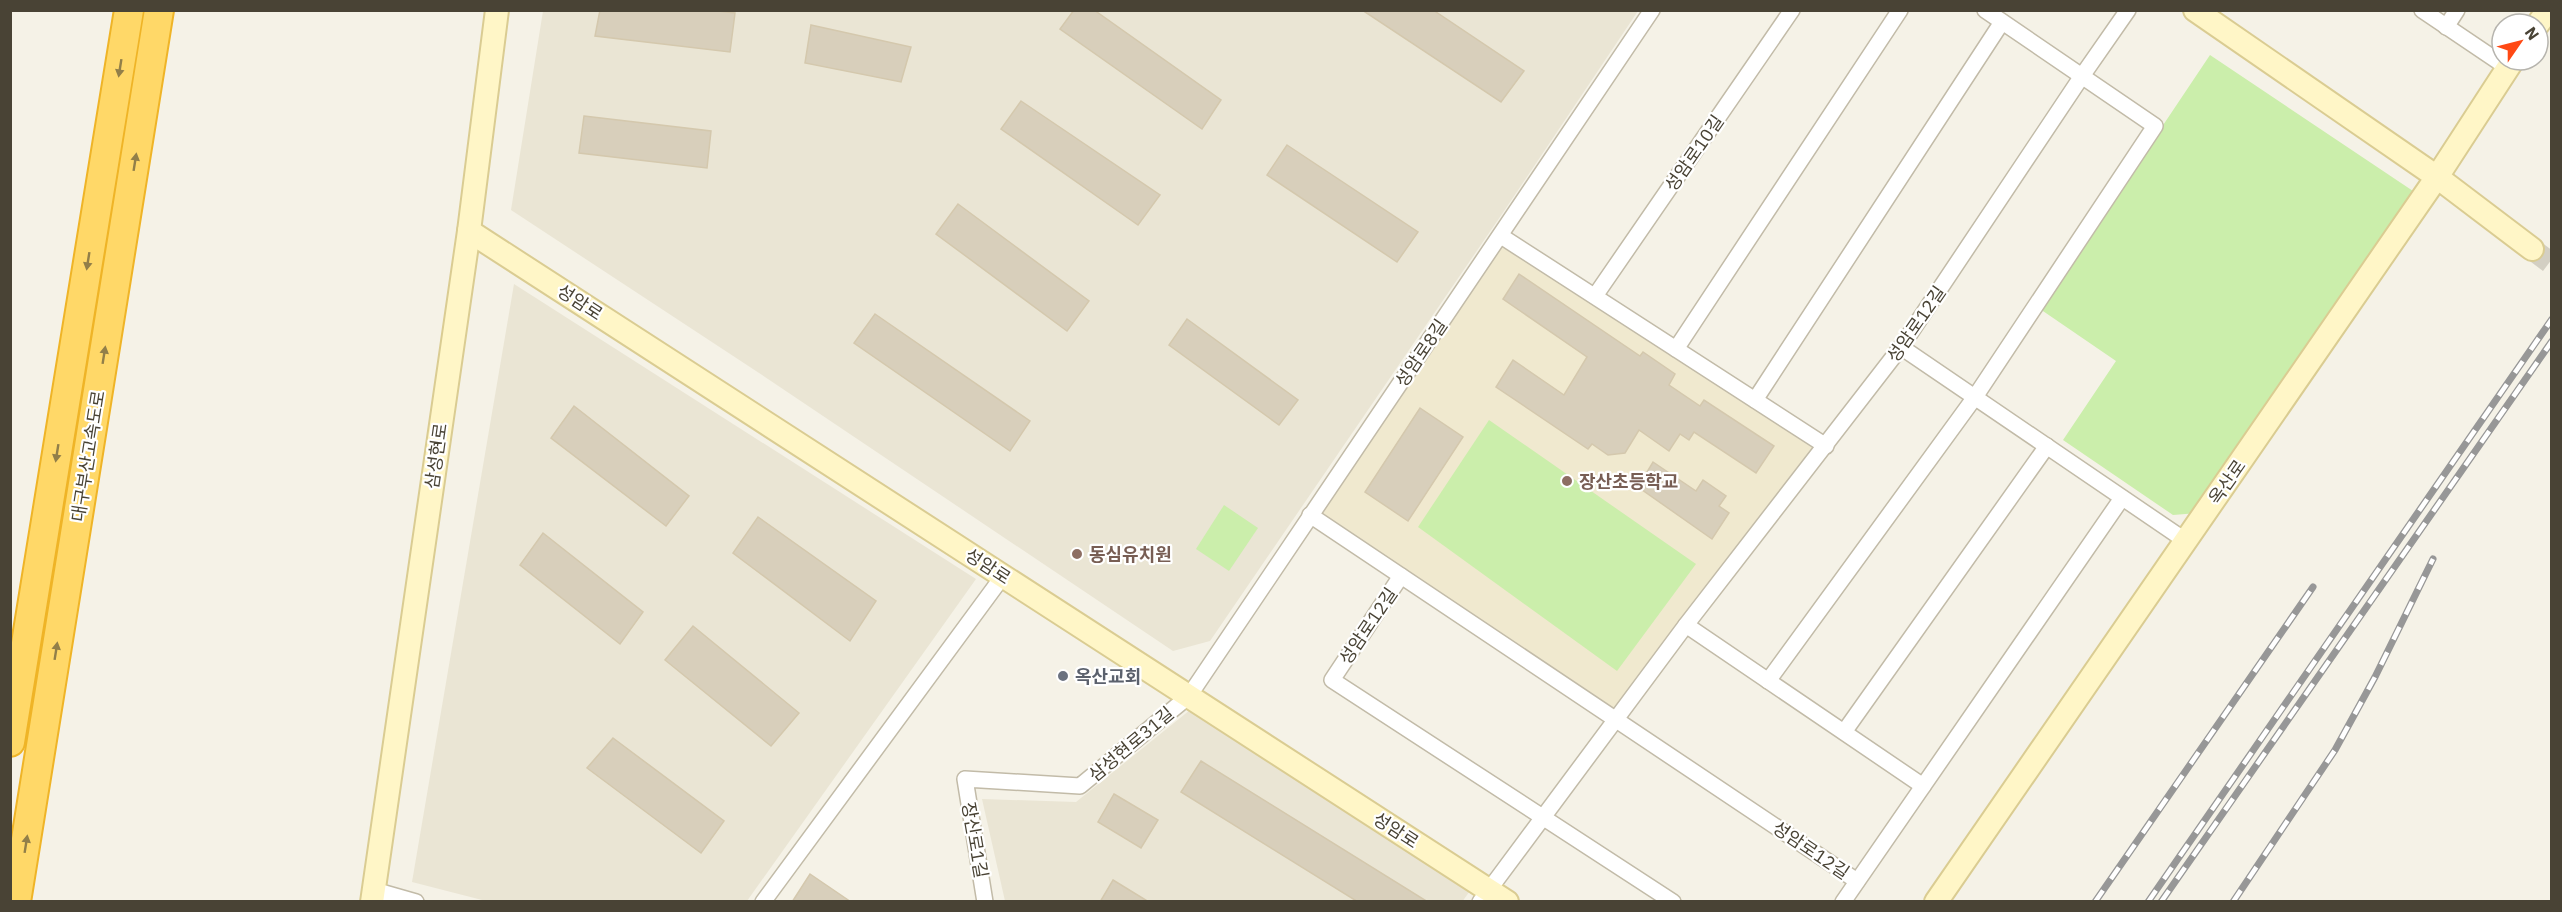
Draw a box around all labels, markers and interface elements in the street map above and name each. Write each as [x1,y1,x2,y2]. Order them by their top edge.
north arrow [2490,12,2550,72]
text: N [2521,23,2544,44]
one-way arrow [115,59,124,78]
street label: 성암로10길 [1659,110,1729,196]
one-way arrow [130,153,139,172]
one-way arrow [84,251,93,270]
street label: 성암로 [553,279,607,325]
street label: 성암로12길 [1881,281,1951,367]
street label: 성암로8길 [1390,315,1452,391]
one-way arrow [100,345,109,364]
street label: 대구부산고속도로 [66,389,110,523]
street label: 삼성현로 [420,422,452,490]
one-way arrow [53,444,62,463]
street label: 옥산로 [2203,455,2251,509]
place label: 장산초등학교 [1579,470,1678,493]
marker: 장산초등학교 [1560,474,1574,488]
street label: 성암로 [961,543,1015,589]
place label: 동심유치원 [1089,543,1172,566]
marker: 동심유치원 [1070,547,1084,561]
street label: 성암로12길 [1334,583,1402,669]
one-way arrow [52,642,61,661]
place label: 옥산교회 [1075,665,1141,688]
marker: 옥산교회 [1056,669,1070,683]
street label: 삼성현로31길 [1084,702,1178,786]
street label: 장산로1길 [957,800,993,880]
street label: 성암로 [1369,807,1423,853]
street label: 성암로12길 [1768,816,1854,884]
one-way arrow [21,834,30,853]

